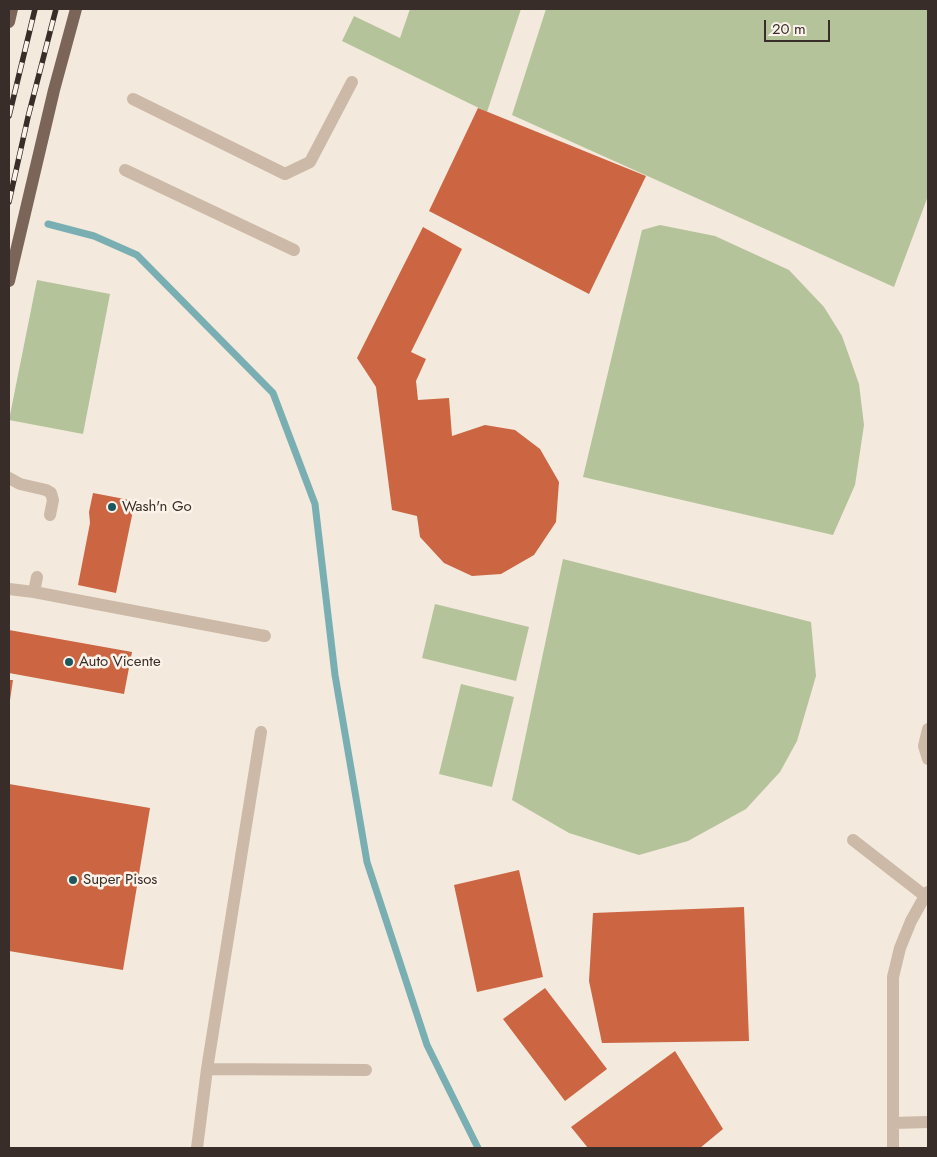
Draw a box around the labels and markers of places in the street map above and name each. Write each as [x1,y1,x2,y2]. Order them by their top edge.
place label: Wash'n Go [122,498,192,516]
marker: Wash'n Go [106,501,118,513]
place label: Auto Vicente [79,653,161,671]
marker: Auto Vicente [63,656,75,668]
place label: Super Pisos [83,871,157,889]
marker: Super Pisos [67,874,79,886]

